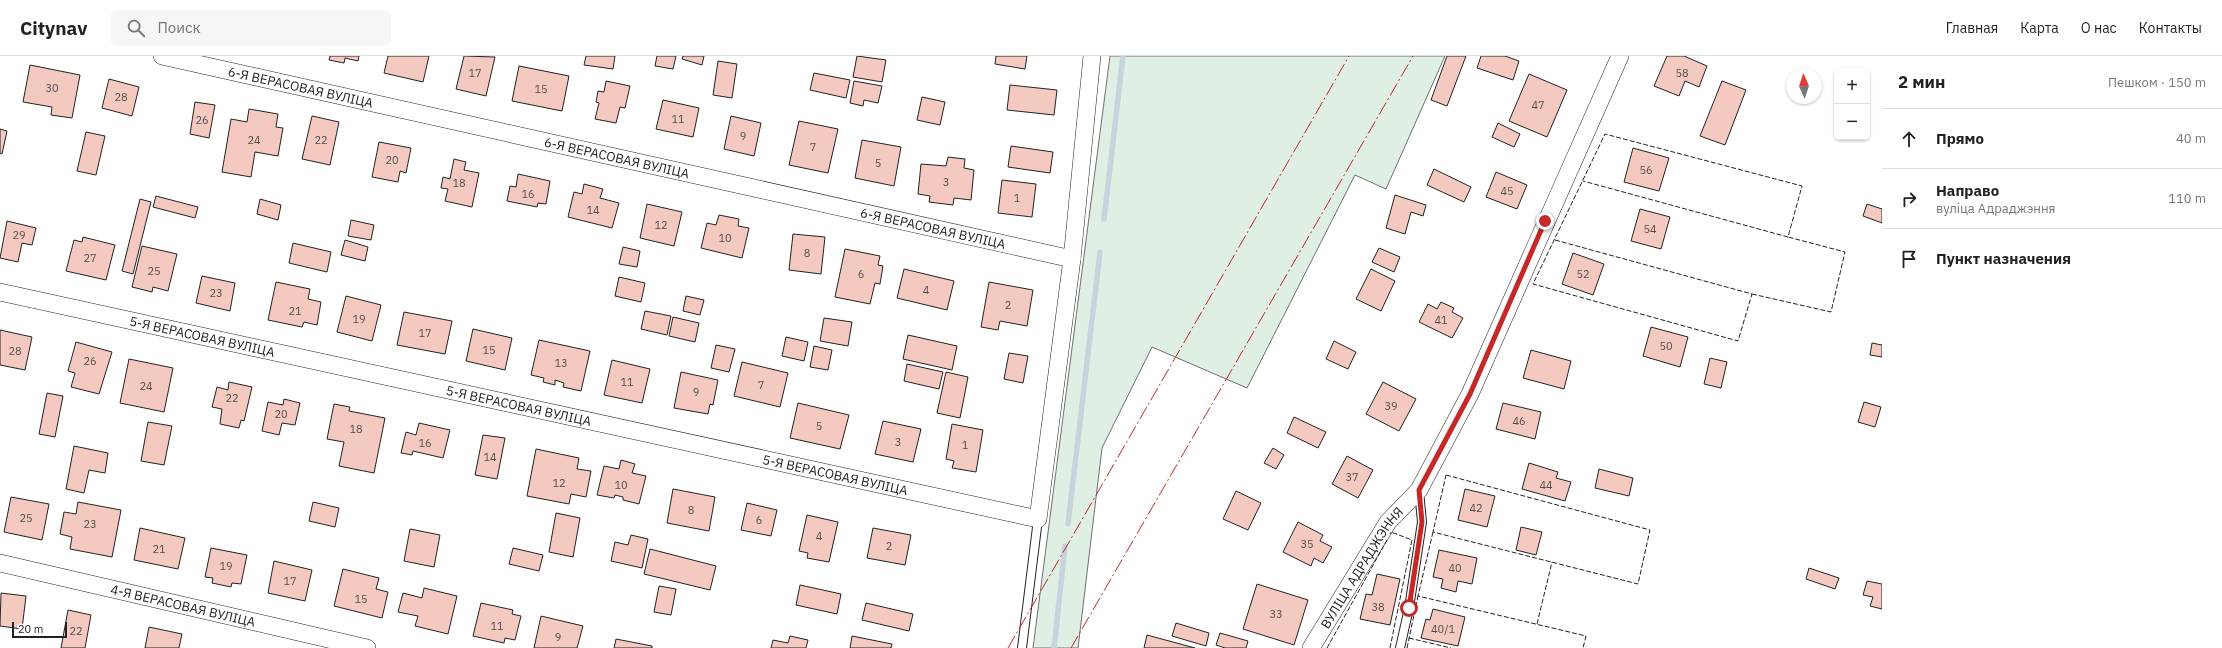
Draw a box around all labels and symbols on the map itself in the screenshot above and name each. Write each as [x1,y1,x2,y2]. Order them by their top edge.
street label: 6-Я ВЕРАСОВАЯ ВУЛІЦА [226,62,375,111]
house number: 17 [468,66,482,80]
house number: 58 [1675,66,1689,80]
north arrow [1786,68,1822,104]
house number: 30 [45,81,59,95]
house number: 15 [534,82,548,96]
house number: 28 [114,90,128,104]
house number: 47 [1531,98,1545,112]
house number: 11 [671,112,685,126]
house number: 26 [195,113,209,127]
house number: 9 [740,129,746,143]
house number: 24 [247,133,261,147]
house number: 22 [314,133,328,147]
street label: 6-Я ВЕРАСОВАЯ ВУЛІЦА [543,133,692,182]
house number: 7 [810,140,816,154]
house number: 20 [385,153,399,167]
house number: 5 [875,156,881,170]
house number: 56 [1639,163,1653,177]
house number: 3 [943,175,949,189]
house number: 18 [452,176,466,190]
house number: 45 [1500,184,1514,198]
house number: 16 [521,187,535,201]
house number: 1 [1014,191,1021,205]
house number: 14 [586,203,600,217]
street label: 6-Я ВЕРАСОВАЯ ВУЛІЦА [859,204,1008,253]
route end [1536,212,1554,230]
house number: 12 [654,218,668,232]
house number: 54 [1643,222,1657,236]
house number: 29 [12,228,26,242]
house number: 10 [718,231,732,245]
house number: 8 [804,246,810,260]
house number: 27 [83,251,97,265]
house number: 25 [147,264,161,278]
house number: 6 [858,267,864,281]
house number: 52 [1576,267,1590,281]
house number: 4 [923,283,930,297]
house number: 23 [209,286,223,300]
house number: 2 [1005,298,1011,312]
house number: 21 [288,304,302,318]
street label: 5-Я ВЕРАСОВАЯ ВУЛІЦА [128,312,277,361]
house number: 19 [352,312,366,326]
house number: 41 [1434,313,1448,327]
house number: 17 [418,326,432,340]
house number: 50 [1659,339,1673,353]
house number: 15 [482,343,496,357]
house number: 28 [8,344,22,358]
house number: 26 [83,354,97,368]
house number: 13 [554,356,568,370]
house number: 11 [620,375,634,389]
house number: 7 [758,378,764,392]
house number: 24 [139,379,153,393]
street label: 5-Я ВЕРАСОВАЯ ВУЛІЦА [445,381,594,430]
house number: 9 [693,385,699,399]
house number: 22 [225,391,239,405]
house number: 39 [1384,399,1398,413]
house number: 20 [274,407,288,421]
house number: 46 [1512,414,1526,428]
house number: 5 [816,419,822,433]
house number: 18 [349,422,363,436]
house number: 3 [895,435,901,449]
house number: 16 [418,436,432,450]
house number: 1 [962,438,969,452]
house number: 14 [483,450,497,464]
street label: 5-Я ВЕРАСОВАЯ ВУЛІЦА [761,451,910,499]
house number: 37 [1345,470,1359,484]
house number: 12 [552,476,566,490]
house number: 10 [614,478,628,492]
house number: 44 [1539,478,1553,492]
house number: 42 [1469,501,1483,515]
house number: 8 [688,503,694,517]
street label: ВУЛІЦА АДРАДЖЭННЯ [1316,503,1407,632]
house number: 25 [19,511,33,525]
house number: 6 [756,513,762,527]
house number: 23 [83,517,97,531]
house number: 4 [816,529,823,543]
house number: 35 [1300,537,1314,551]
house number: 2 [886,539,892,553]
house number: 21 [152,542,166,556]
house number: 19 [219,559,233,573]
house number: 40 [1448,561,1462,575]
house number: 17 [283,574,297,588]
street label: 4-Я ВЕРАСОВАЯ ВУЛІЦА [109,580,258,631]
house number: 15 [354,592,368,606]
route start [1400,599,1418,617]
house number: 38 [1371,600,1385,614]
house number: 33 [1269,607,1283,621]
house number: 11 [490,619,504,633]
scale bar [12,620,67,639]
house number: 40/1 [1431,622,1455,636]
house number: 22 [69,624,83,638]
house number: 9 [555,630,561,644]

